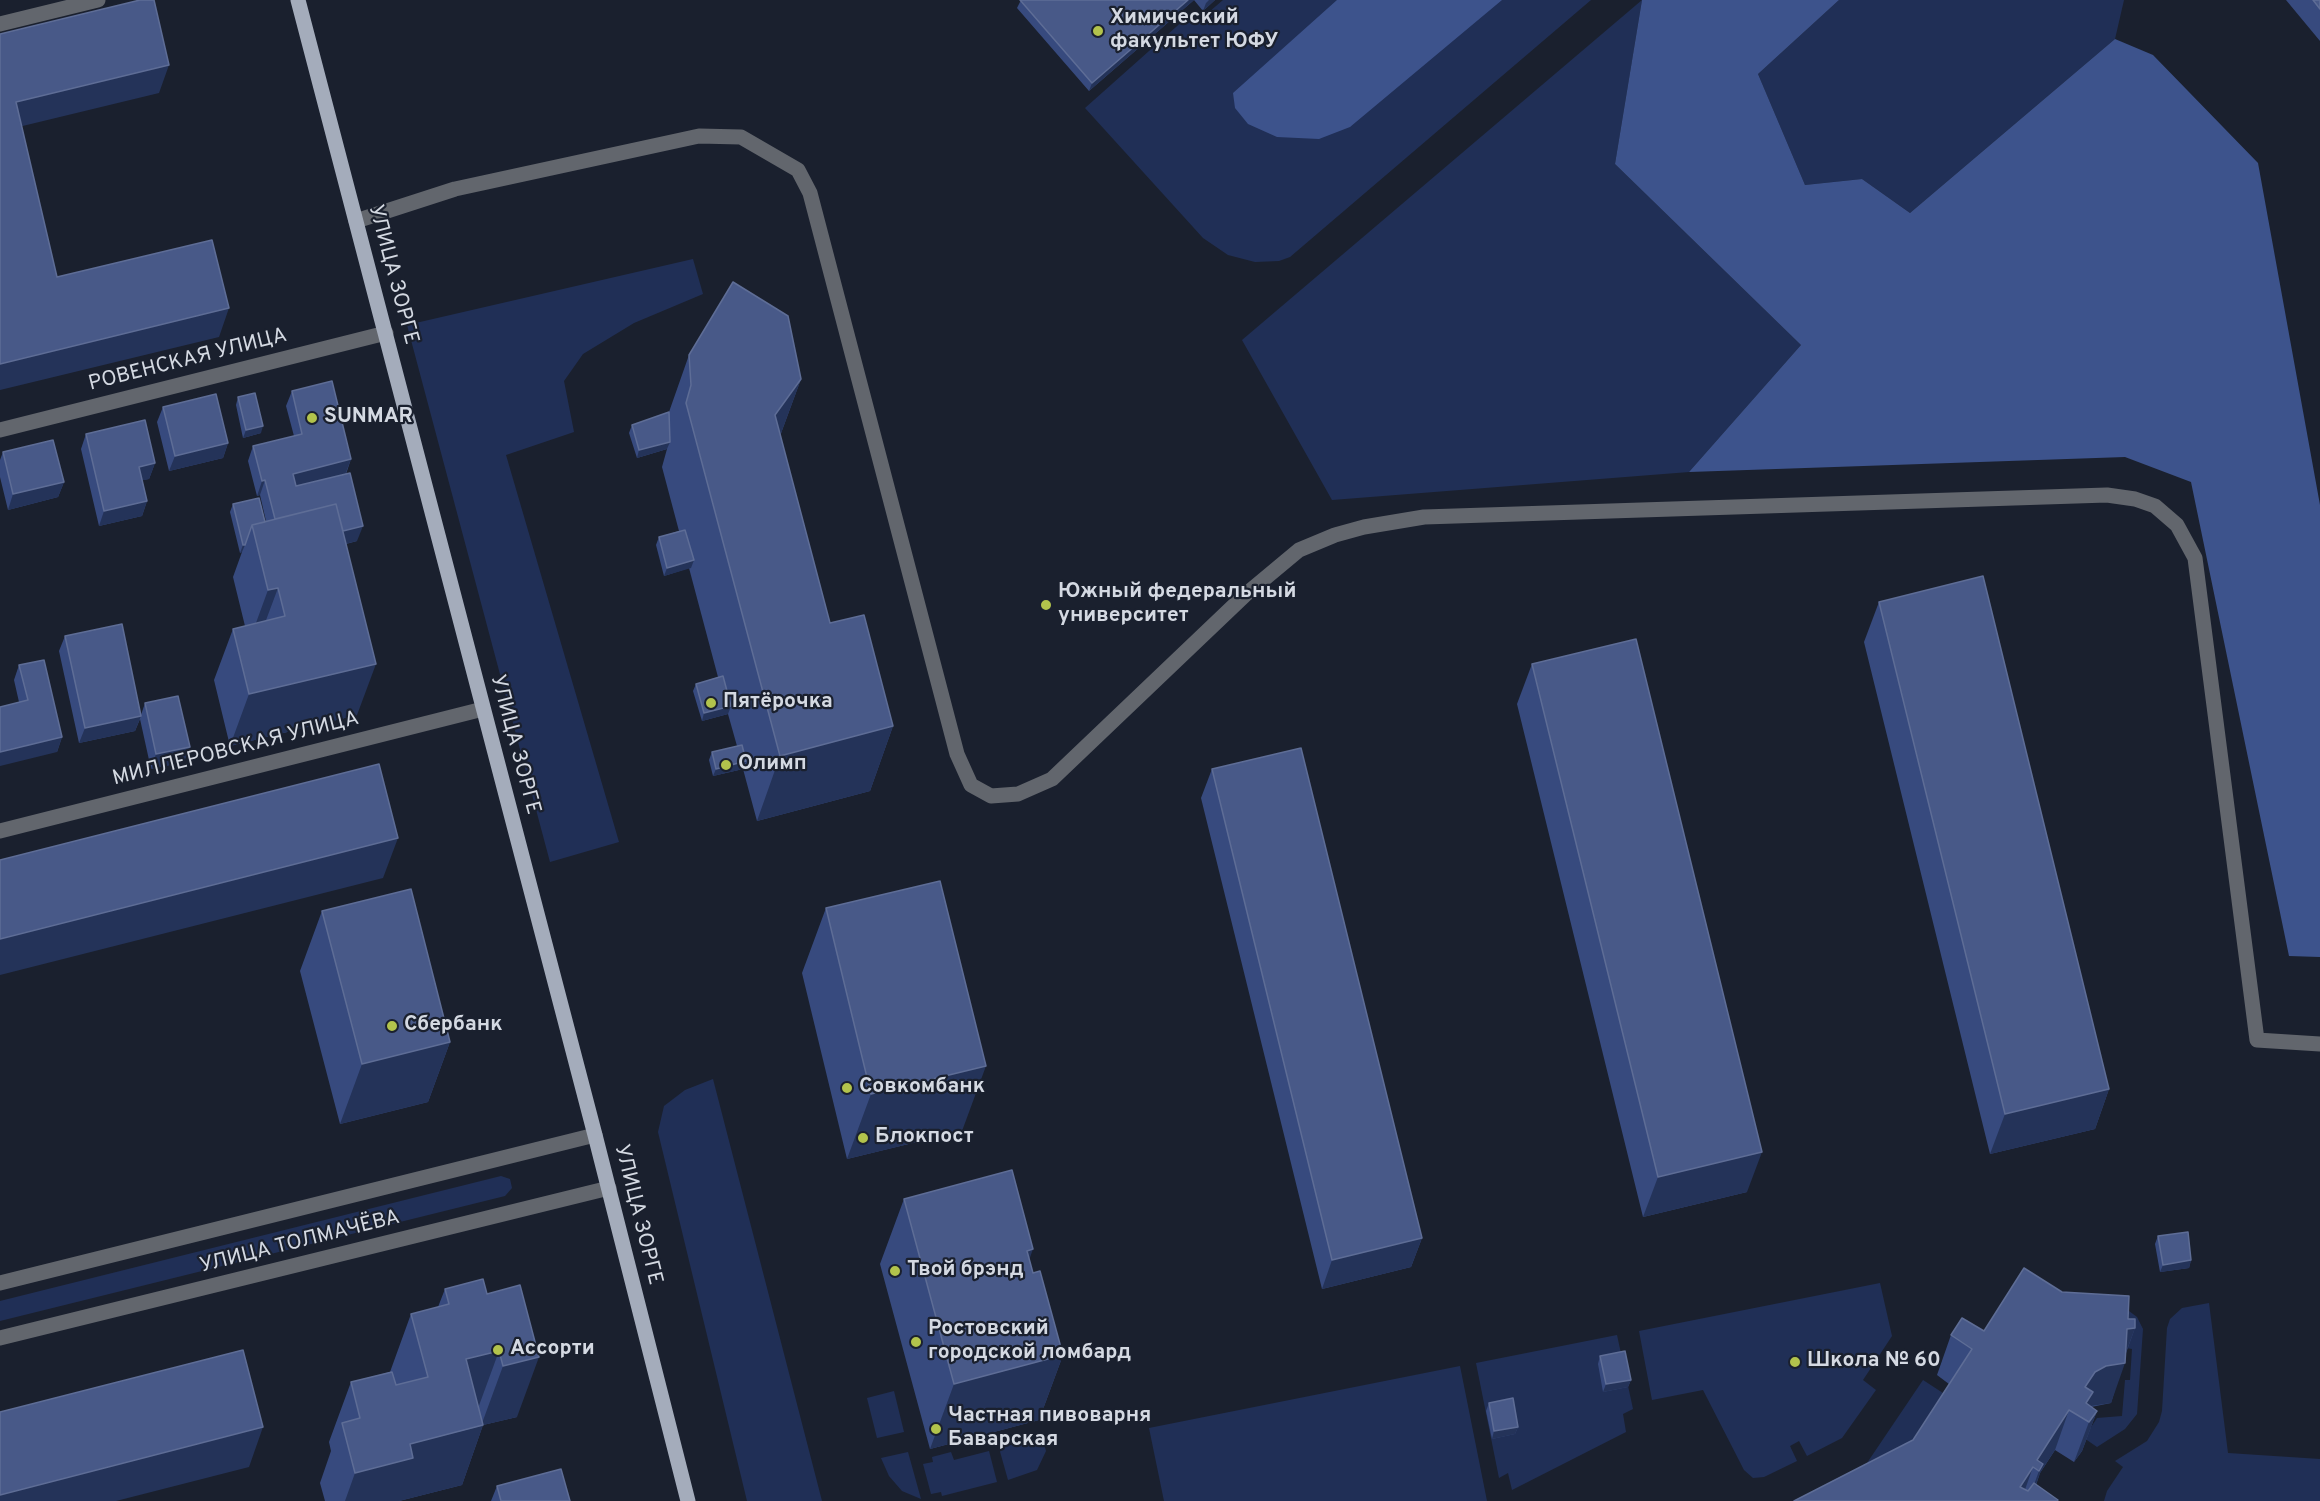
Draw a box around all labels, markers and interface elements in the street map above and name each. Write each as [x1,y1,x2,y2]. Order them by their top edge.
place label: Химический факультет ЮФУ [1110,6,1278,56]
marker: Химический факультет ЮФУ [1091,24,1105,38]
street label: УЛИЦА ЗОРГЕ [361,202,423,348]
street label: РОВЕНСКАЯ УЛИЦА [86,324,290,398]
place label: SUNMAR [324,405,413,431]
marker: SUNMAR [305,411,319,425]
place label: Южный федеральный университет [1058,580,1296,630]
marker: Южный федеральный университет [1039,598,1053,612]
street label: УЛИЦА ЗОРГЕ [483,672,545,818]
place label: Пятёрочка [723,690,833,716]
marker: Пятёрочка [704,696,718,710]
street label: МИЛЛЕРОВСКАЯ УЛИЦА [110,707,362,793]
place label: Олимп [738,752,807,778]
marker: Олимп [719,758,733,772]
place label: Сбербанк [404,1013,502,1039]
marker: Сбербанк [385,1019,399,1033]
place label: Совкомбанк [859,1075,985,1101]
marker: Совкомбанк [840,1081,854,1095]
place label: Блокпост [875,1125,974,1151]
marker: Блокпост [856,1131,870,1145]
street label: УЛИЦА ЗОРГЕ [607,1142,667,1288]
street label: УЛИЦА ТОЛМАЧЁВА [197,1206,403,1280]
place label: Твой брэнд [907,1258,1024,1284]
marker: Твой брэнд [888,1264,902,1278]
place label: Ростовский городской ломбард [928,1317,1131,1367]
marker: Ростовский городской ломбард [909,1335,923,1349]
place label: Ассорти [510,1337,595,1363]
marker: Ассорти [491,1343,505,1357]
place label: Школа № 60 [1807,1349,1941,1375]
marker: Школа № 60 [1788,1355,1802,1369]
place label: Частная пивоварня Баварская [948,1404,1151,1454]
marker: Частная пивоварня Баварская [929,1422,943,1436]

